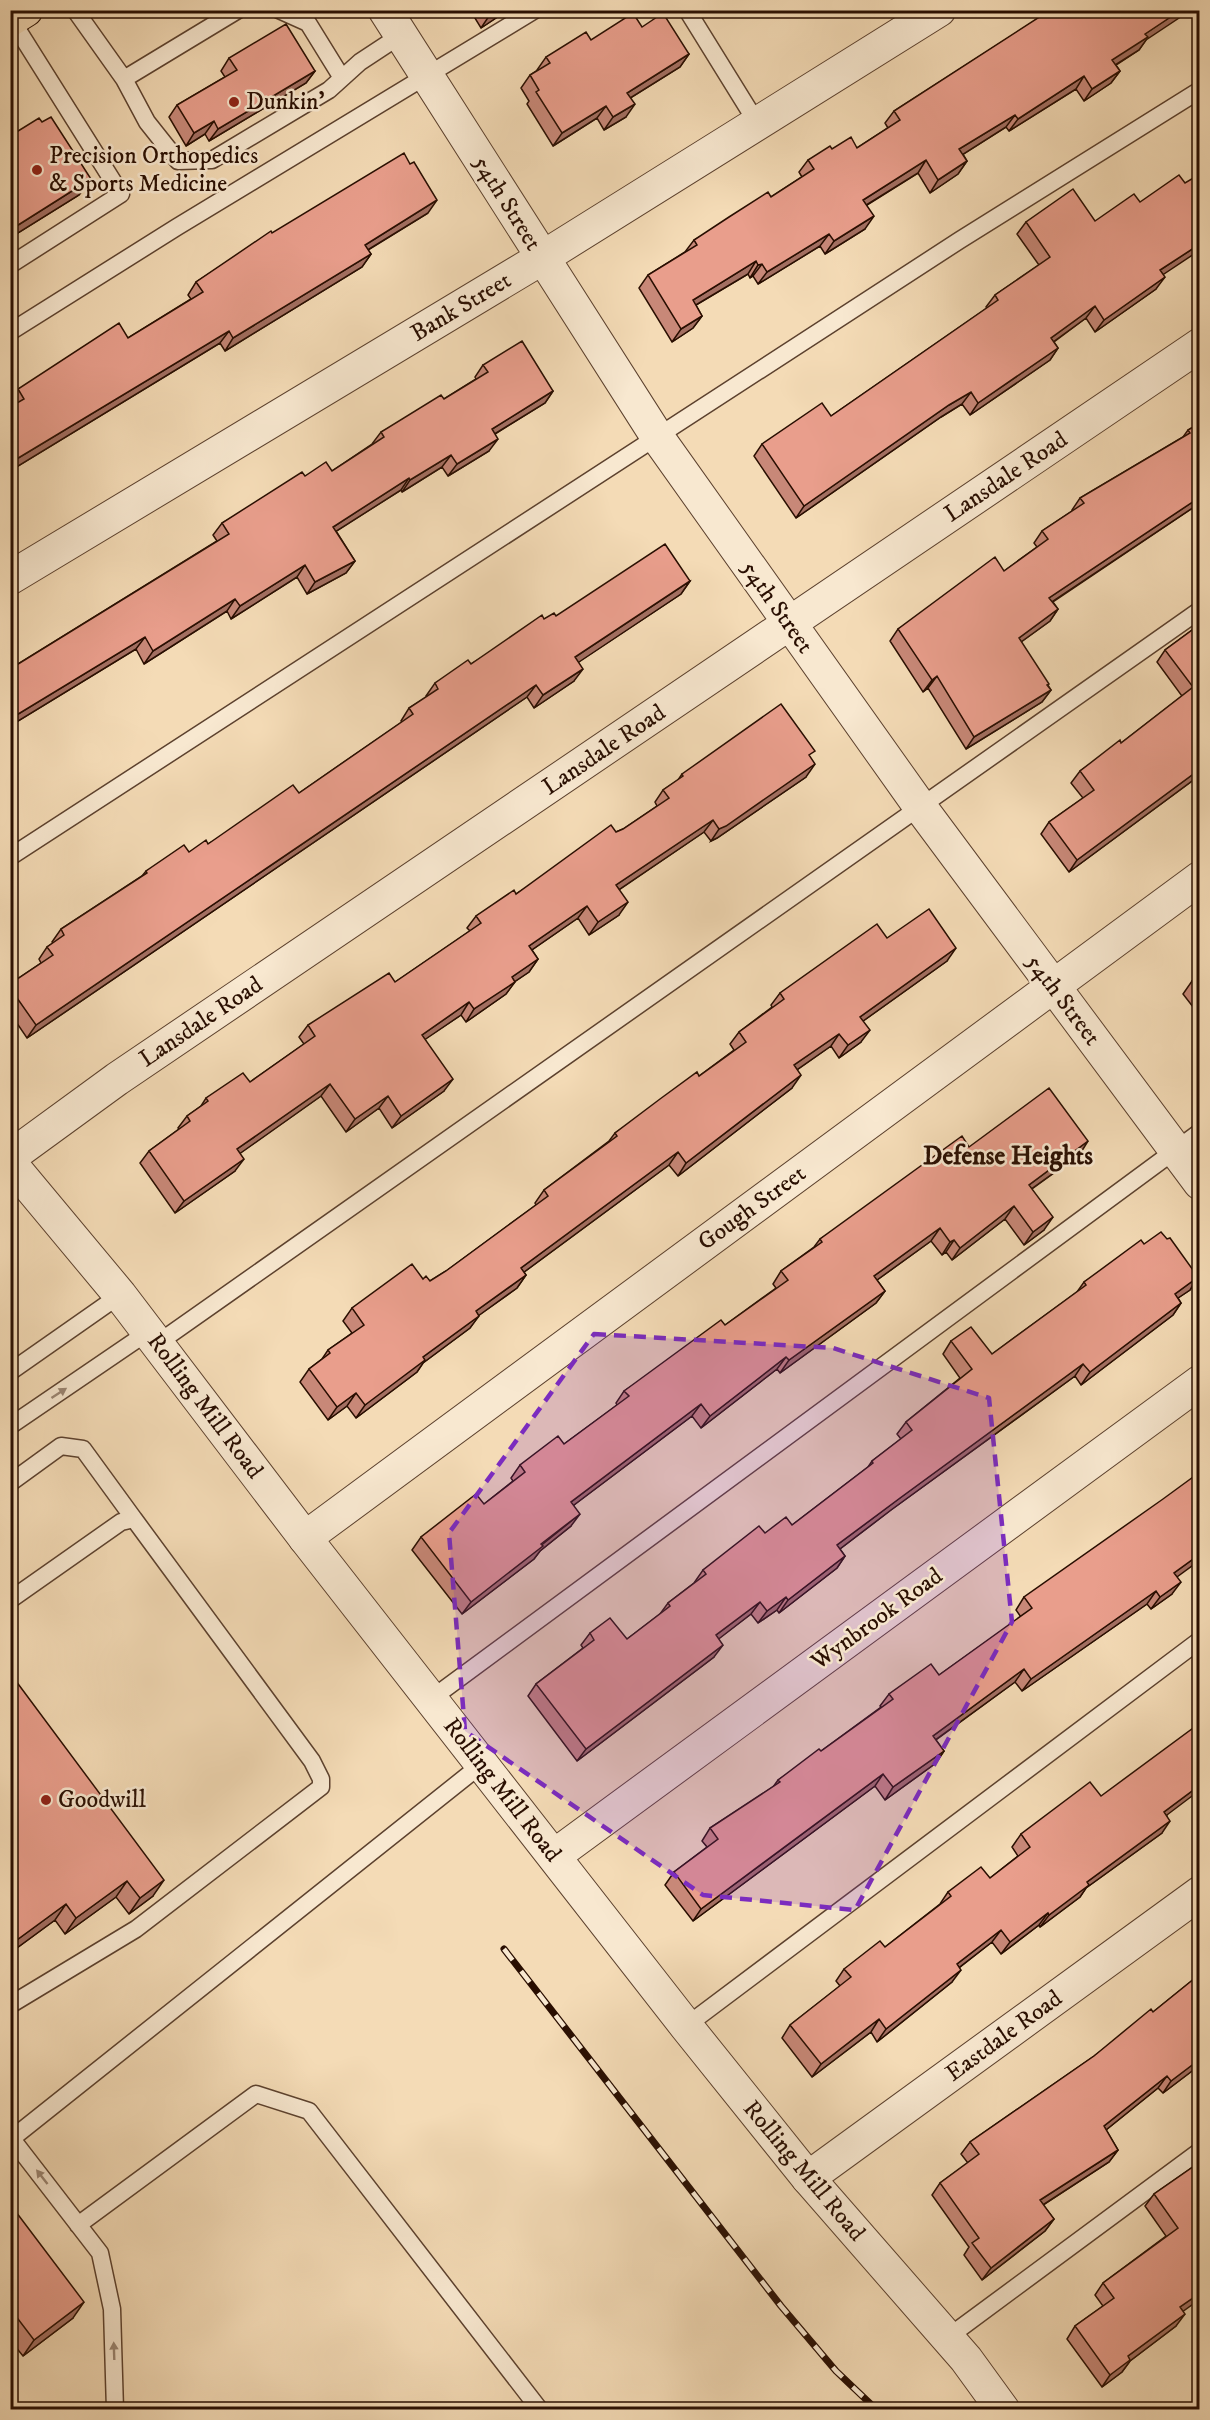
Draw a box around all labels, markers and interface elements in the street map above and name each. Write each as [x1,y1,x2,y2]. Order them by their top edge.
place label: Dunkin' [246,87,325,117]
marker: Dunkin' [227,95,241,109]
place label: Precision Orthopedics & Sports Medicine [49,141,258,199]
street label: 54th Street [466,150,548,256]
marker: Precision Orthopedics & Sports Medicine [30,163,44,177]
street label: Bank Street [405,265,517,349]
street label: Lansdale Road [939,425,1073,529]
street label: 54th Street [734,555,820,660]
street label: Lansdale Road [537,698,671,802]
street label: 54th Street [1019,948,1107,1052]
street label: Lansdale Road [134,970,268,1074]
district label: Defense Heights [923,1140,1093,1173]
street label: Gough Street [692,1159,812,1257]
street label: Rolling Mill Road [140,1327,270,1485]
one-way arrow [50,1387,67,1398]
street label: Wynbrook Road [804,1561,949,1677]
street label: Rolling Mill Road [436,1712,568,1868]
place label: Goodwill [58,1785,147,1815]
marker: Goodwill [39,1793,53,1807]
street label: Eastdale Road [940,1984,1068,2088]
street label: Rolling Mill Road [736,2094,872,2248]
one-way arrow [36,2170,48,2185]
one-way arrow [109,2342,118,2361]

